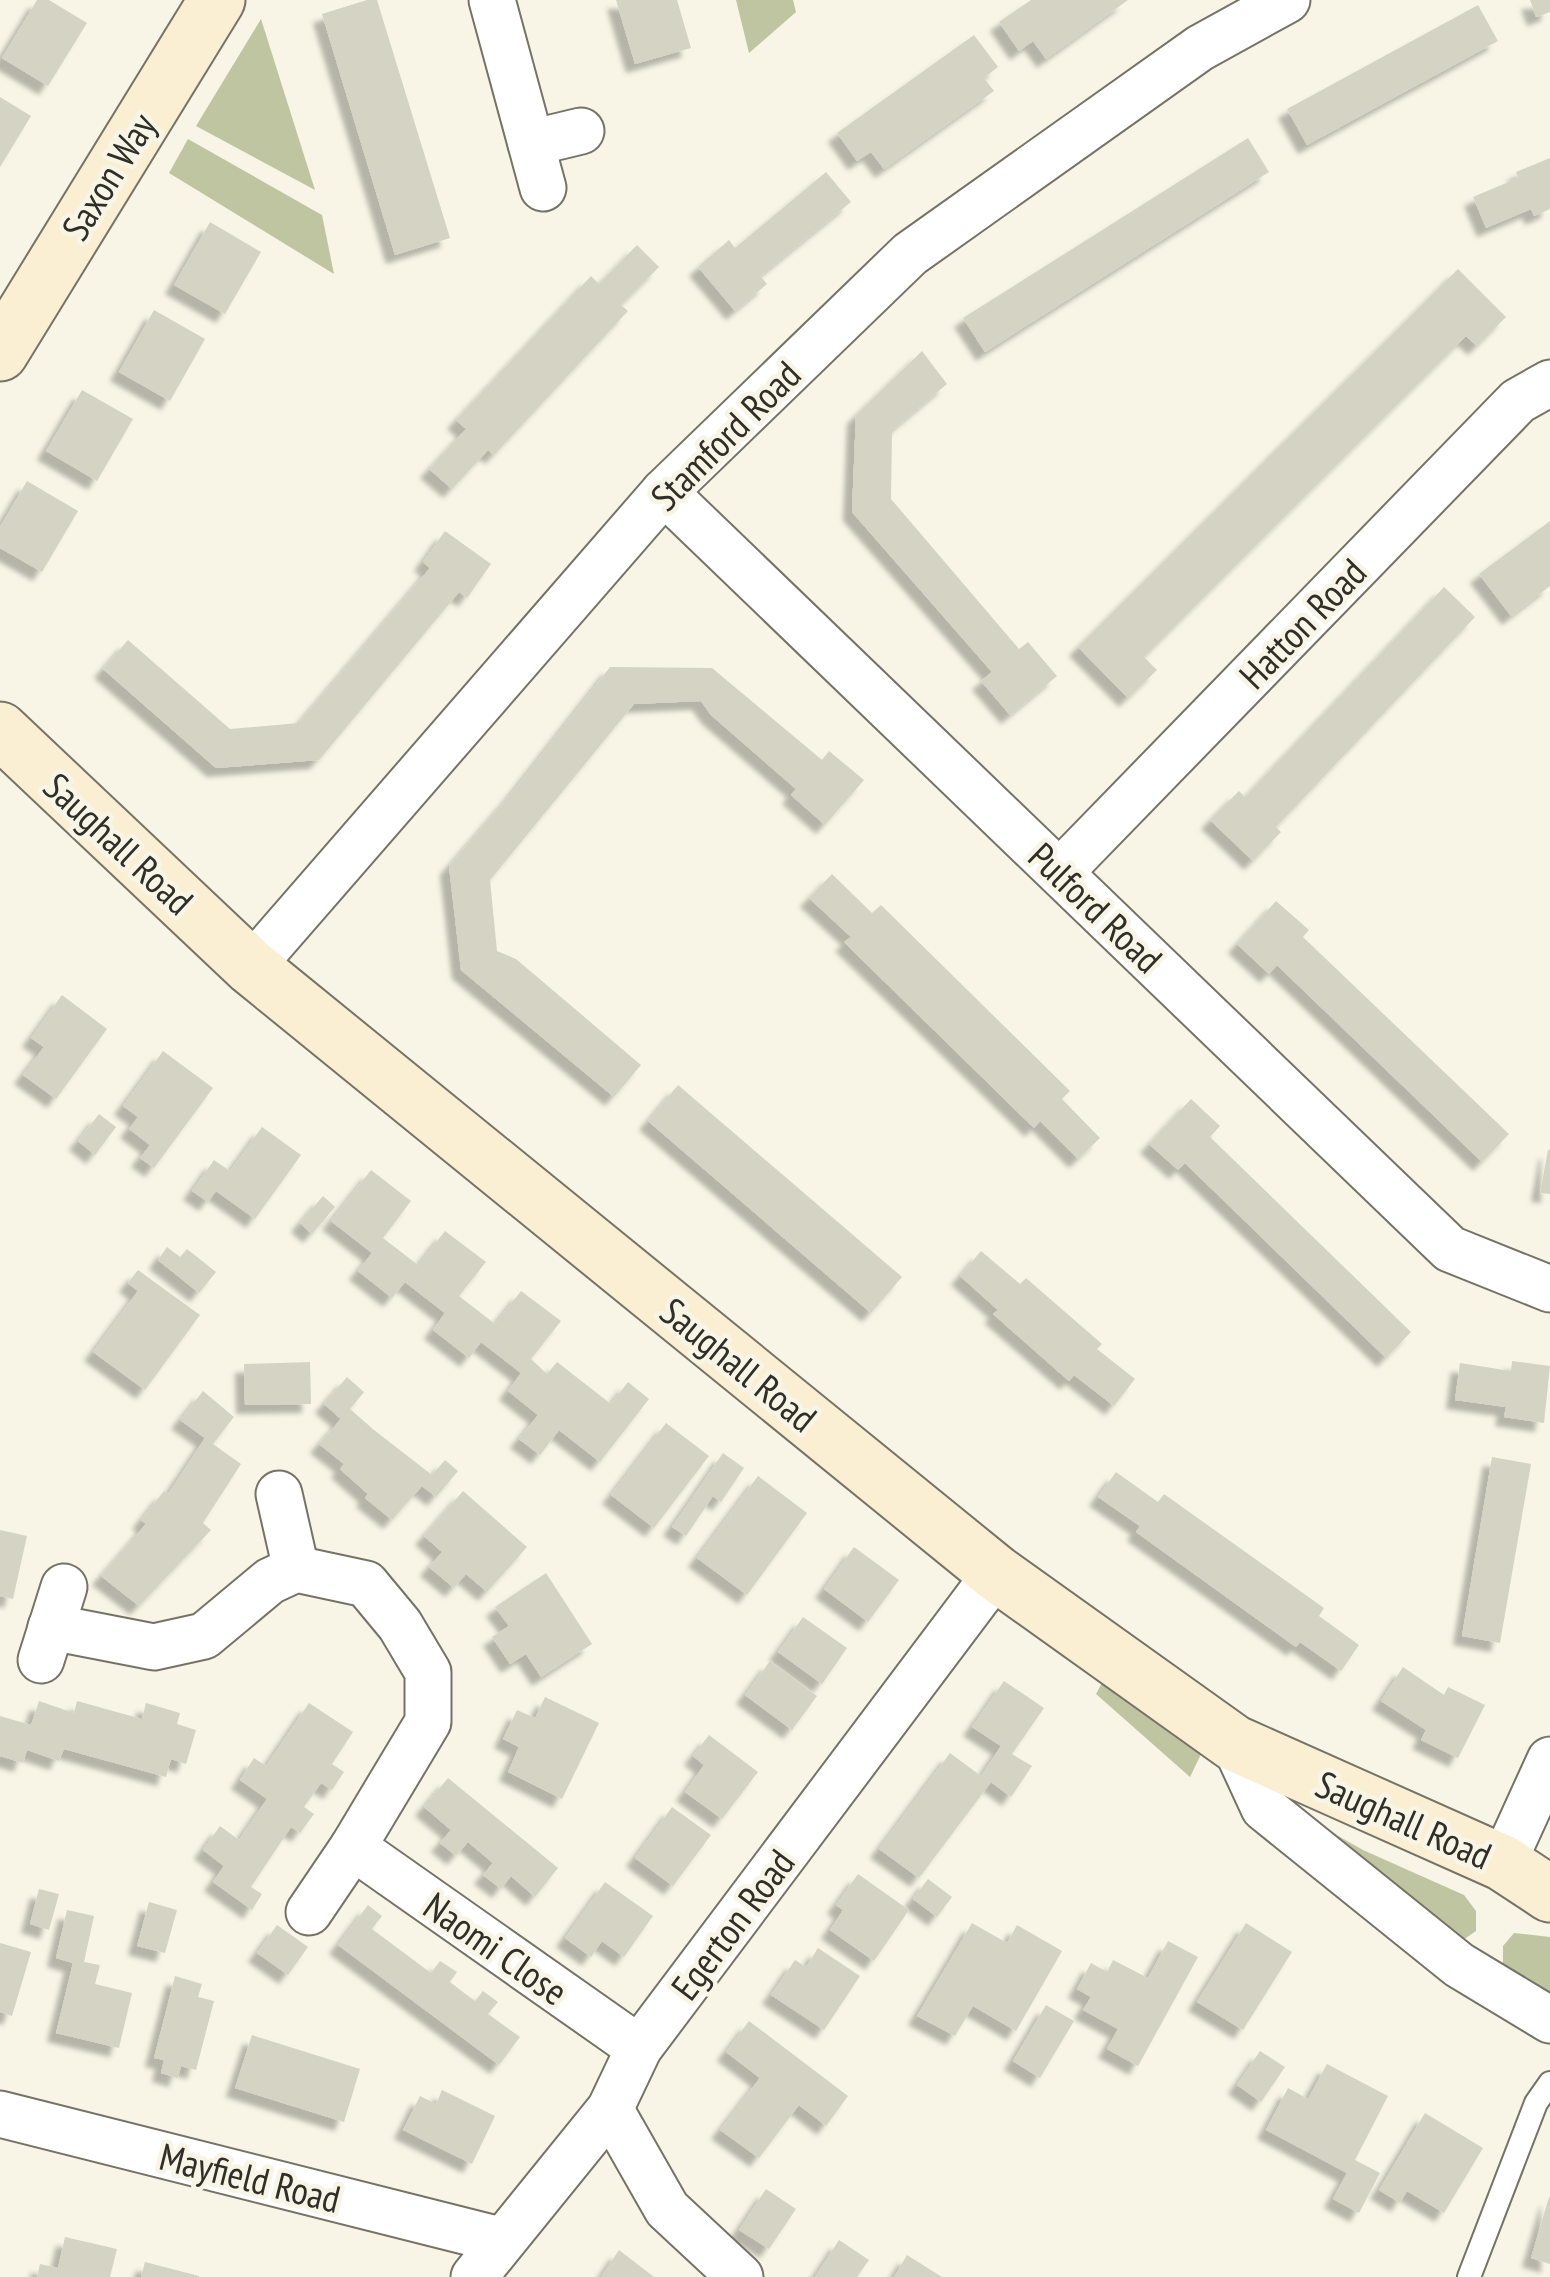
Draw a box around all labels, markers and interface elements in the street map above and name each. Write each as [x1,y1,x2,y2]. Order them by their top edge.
street label: Saxon Way [50,103,166,249]
street label: Stamford Road [640,350,810,520]
street label: Hatton Road [1228,548,1376,698]
street label: Saughall Road [34,761,204,925]
street label: Pulford Road [1019,831,1173,983]
street label: Saughall Road [651,1286,827,1442]
street label: Saughall Road [1309,1759,1499,1879]
street label: Egerton Road [660,1839,804,2009]
street label: Naomi Close [415,1881,577,2015]
street label: Mayfield Road [155,2131,345,2223]

